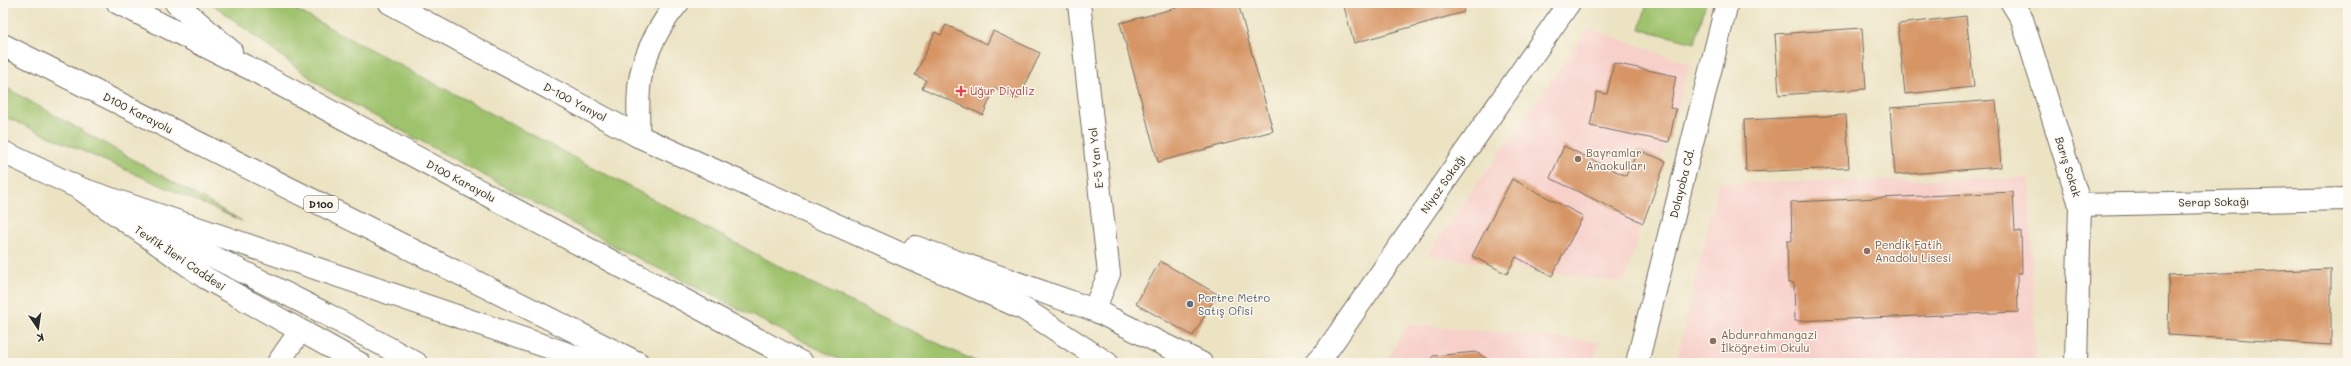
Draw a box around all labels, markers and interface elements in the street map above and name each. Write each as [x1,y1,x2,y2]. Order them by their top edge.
street label: D-100 Yanyol [541,79,609,124]
place label: Uğur Diyaliz [970,83,1035,98]
marker: Uğur Diyaliz [955,85,967,97]
street label: D100 Karayolu [101,89,176,137]
street label: E-5 Yan Yol [1085,127,1106,189]
street label: Barış Sokak [2052,135,2085,199]
place label: Bayramlar Anaokulları [1586,145,1646,173]
street label: Dolayoba Cd. [1666,146,1697,219]
street label: Niyaz Sokağı [1417,151,1469,216]
marker: Bayramlar Anaokulları [1573,154,1583,164]
street label: D100 Karayolu [424,156,499,205]
street label: Serap Sokağı [2178,193,2250,210]
road number: D100 [304,196,338,212]
street label: Tevfik İleri Caddesi [132,222,229,294]
place label: Pendik Fatih Anadolu Lisesi [1875,237,1951,265]
marker: Pendik Fatih Anadolu Lisesi [1862,246,1872,256]
place label: Portre Metro Satış Ofisi [1198,290,1270,318]
marker: Portre Metro Satış Ofisi [1185,299,1195,309]
north arrow [18,308,58,348]
place label: Abdurrahmangazi İlköğretim Okulu [1721,327,1817,355]
text: K [35,330,46,346]
marker: Abdurrahmangazi İlköğretim Okulu [1708,336,1718,346]

